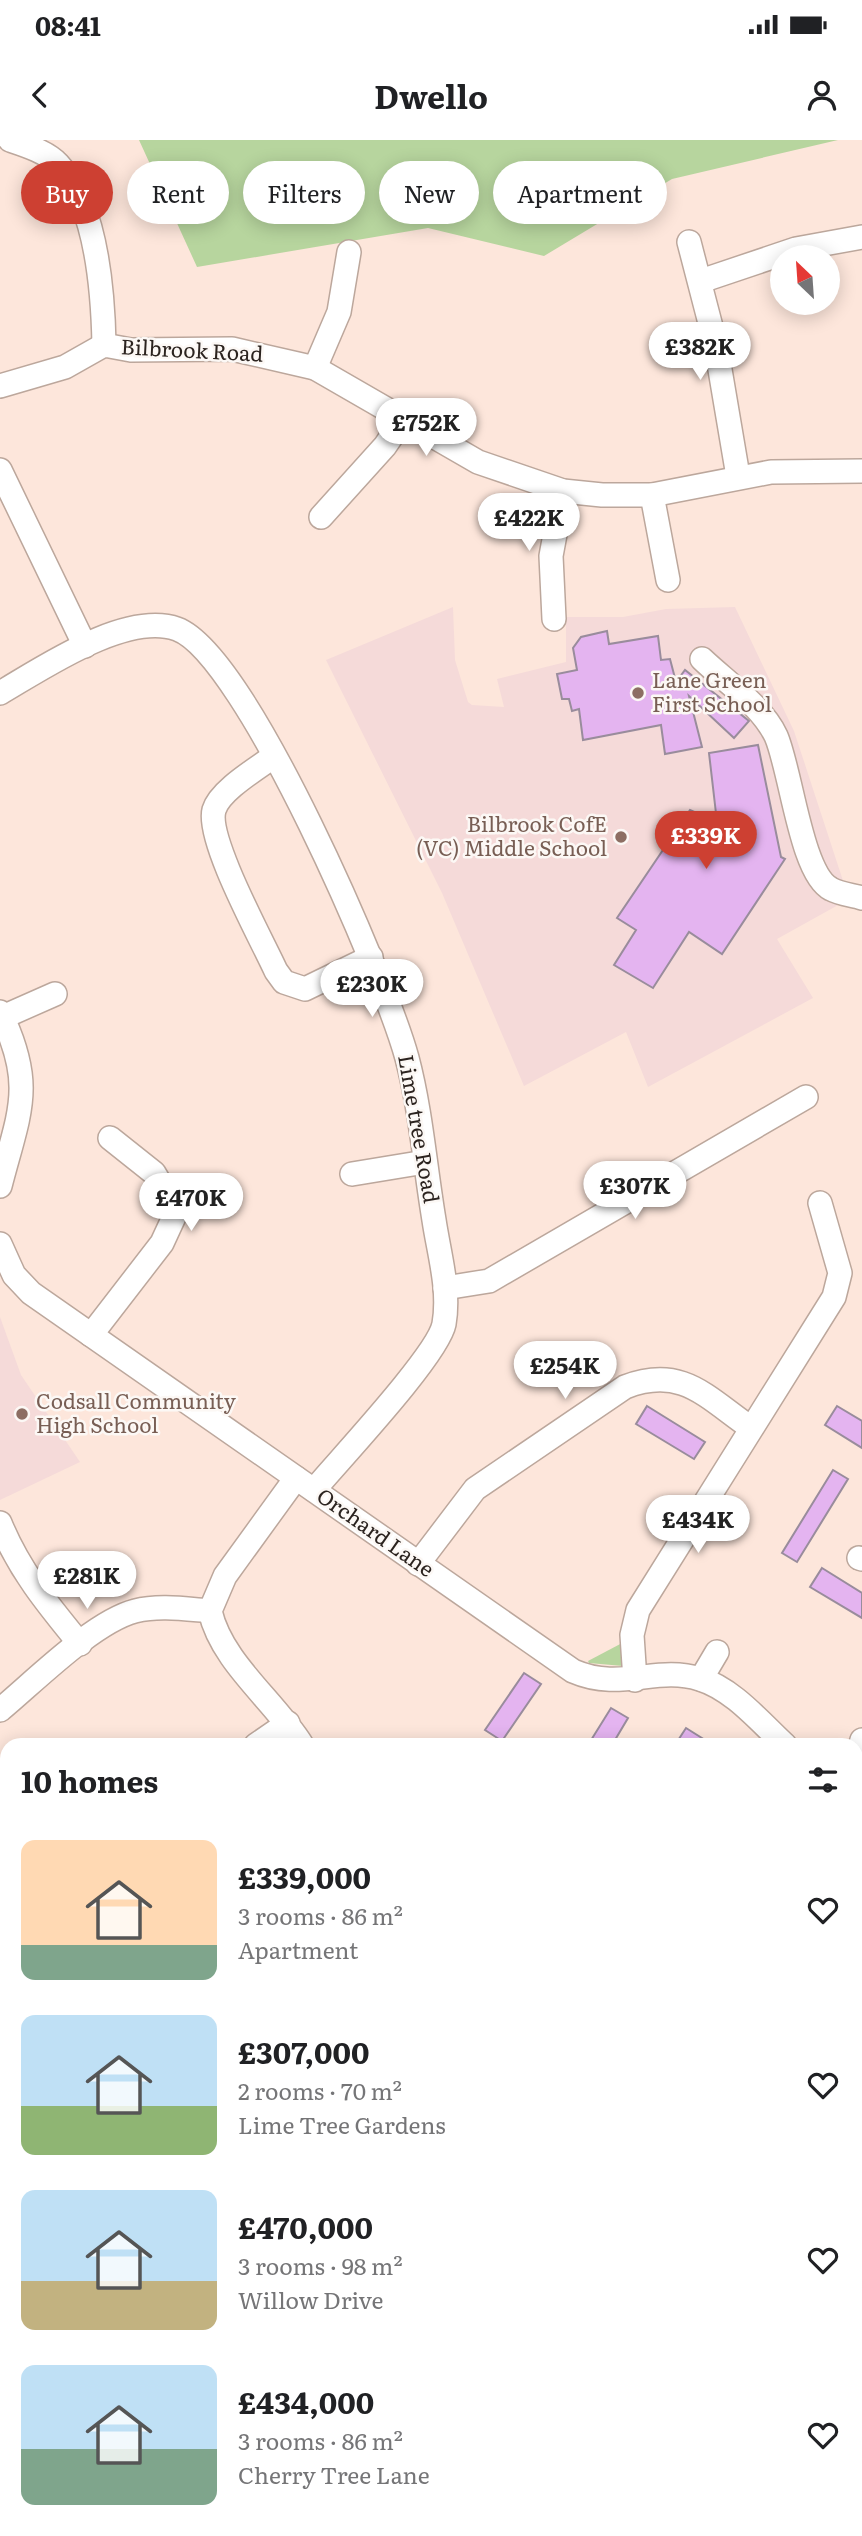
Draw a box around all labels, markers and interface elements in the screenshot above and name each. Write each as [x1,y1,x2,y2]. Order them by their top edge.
text: 08:41 [35,5,101,44]
text: Dwello [374,71,488,119]
icon: back [21,76,59,114]
icon: person [803,76,841,114]
chip: Buy [21,161,113,224]
chip: Rent [127,161,229,224]
chip: Filters [243,161,365,224]
chip: New [379,161,479,224]
chip: Apartment [493,161,667,224]
north arrow [770,245,840,315]
map controls [770,245,840,315]
pin: £382K [651,322,749,382]
text: £382K [665,328,735,362]
street label: Bilbrook Road [120,329,264,368]
pin: £752K [377,398,475,458]
text: £752K [392,404,460,438]
pin: £422K [480,494,578,553]
text: £422K [494,499,564,533]
place label: Lane Green First School [652,663,772,718]
marker: Lane Green First School [630,685,646,701]
place label: Bilbrook CofE (VC) Middle School [416,807,607,862]
pin: £339K [657,812,755,871]
text: £339K [671,817,741,851]
marker: Bilbrook CofE (VC) Middle School [613,829,629,845]
pin: £230K [323,960,421,1019]
text: £230K [336,965,408,999]
street label: Lime tree Road [392,1052,449,1205]
pin: £307K [586,1161,684,1221]
text: £307K [599,1167,671,1201]
pin: £470K [142,1174,240,1233]
text: £470K [155,1179,227,1213]
pin: £254K [516,1342,614,1401]
text: £254K [530,1347,600,1381]
place label: Codsall Community High School [36,1384,237,1439]
marker: Codsall Community High School [14,1406,30,1422]
street label: Orchard Lane [311,1479,442,1583]
pin: £434K [649,1496,747,1555]
text: £434K [662,1501,734,1535]
pin: £281K [38,1552,136,1611]
text: £281K [53,1557,121,1591]
text: 10 homes [21,1758,158,1802]
icon: filters [804,1761,842,1799]
text: £339,000 [238,1854,371,1898]
icon: home [77,1868,161,1952]
icon: heart [804,1891,842,1929]
text: 3 rooms · 86 m² [238,1898,403,1932]
text: Apartment [238,1932,358,1966]
text: £307,000 [238,2029,370,2073]
icon: home [77,2043,161,2127]
icon: heart [804,2066,842,2104]
text: 2 rooms · 70 m² [238,2073,402,2107]
text: Lime Tree Gardens [238,2107,446,2141]
text: £470,000 [238,2204,373,2248]
icon: home [77,2218,161,2302]
icon: heart [804,2241,842,2279]
text: 3 rooms · 98 m² [238,2248,403,2282]
text: Willow Drive [238,2282,384,2316]
text: £434,000 [238,2379,374,2423]
icon: home [77,2393,161,2477]
icon: heart [804,2416,842,2454]
text: 3 rooms · 86 m² [238,2423,403,2457]
text: Cherry Tree Lane [238,2457,430,2491]

